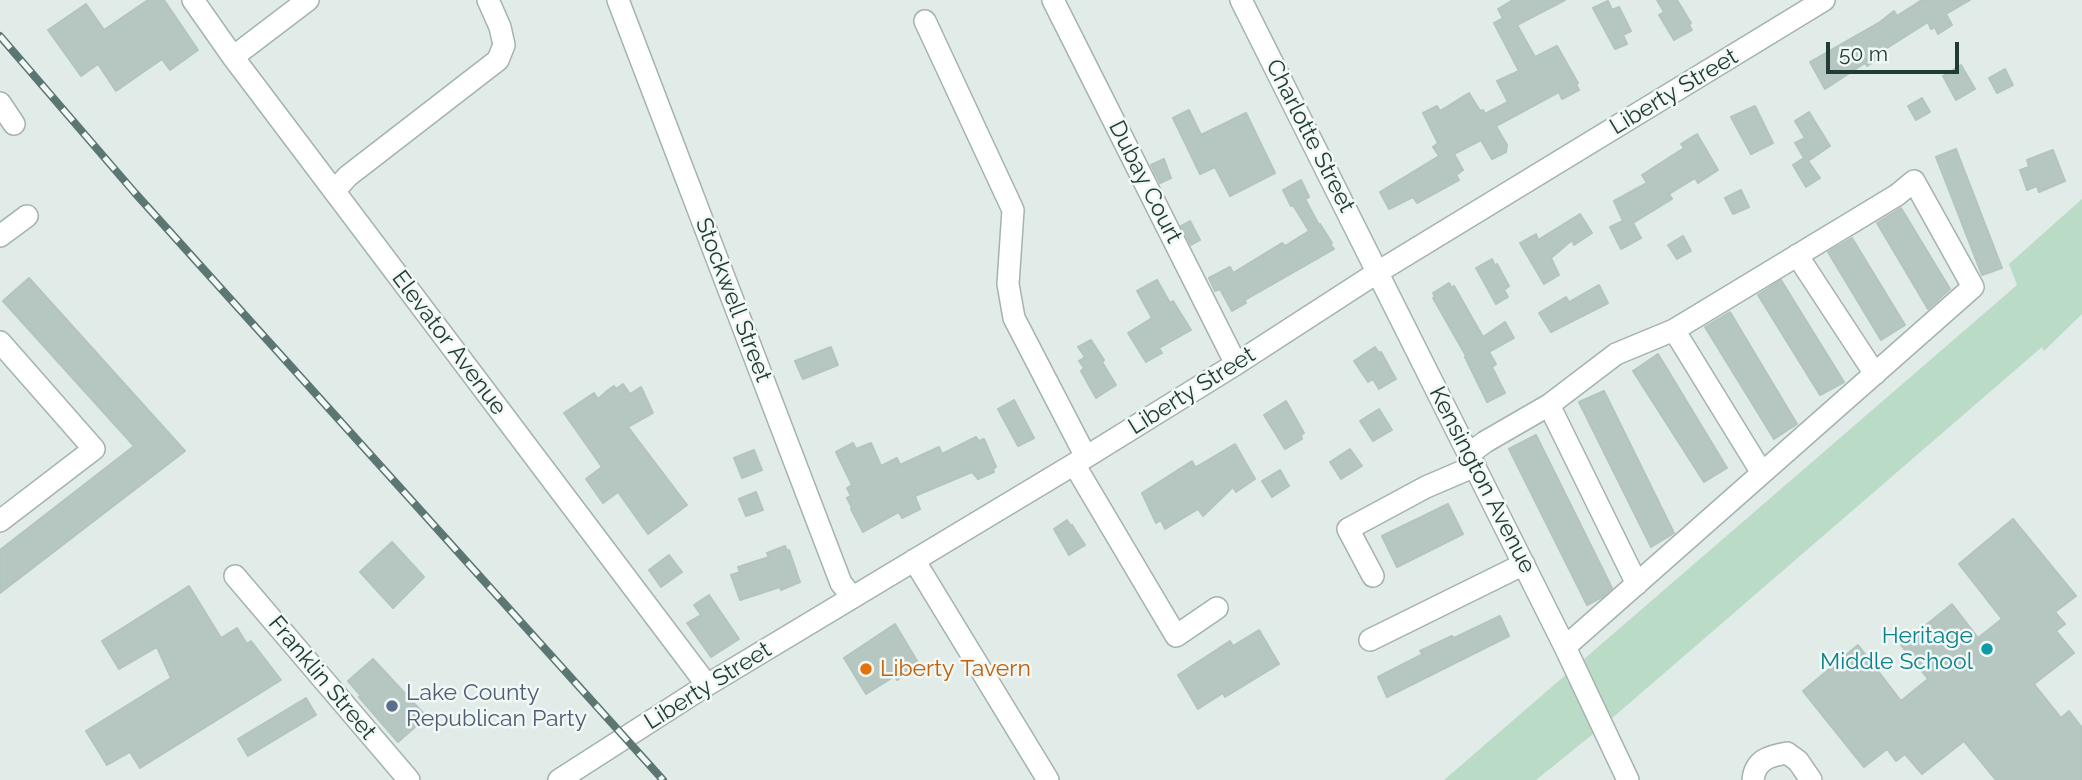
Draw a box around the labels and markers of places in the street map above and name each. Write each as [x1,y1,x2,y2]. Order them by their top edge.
place label: Heritage Middle School [1820,622,1973,676]
marker: Heritage Middle School [1979,641,1995,657]
place label: Liberty Tavern [880,655,1031,683]
marker: Liberty Tavern [858,661,874,677]
place label: Lake County Republican Party [406,679,587,733]
marker: Lake County Republican Party [384,698,400,714]

